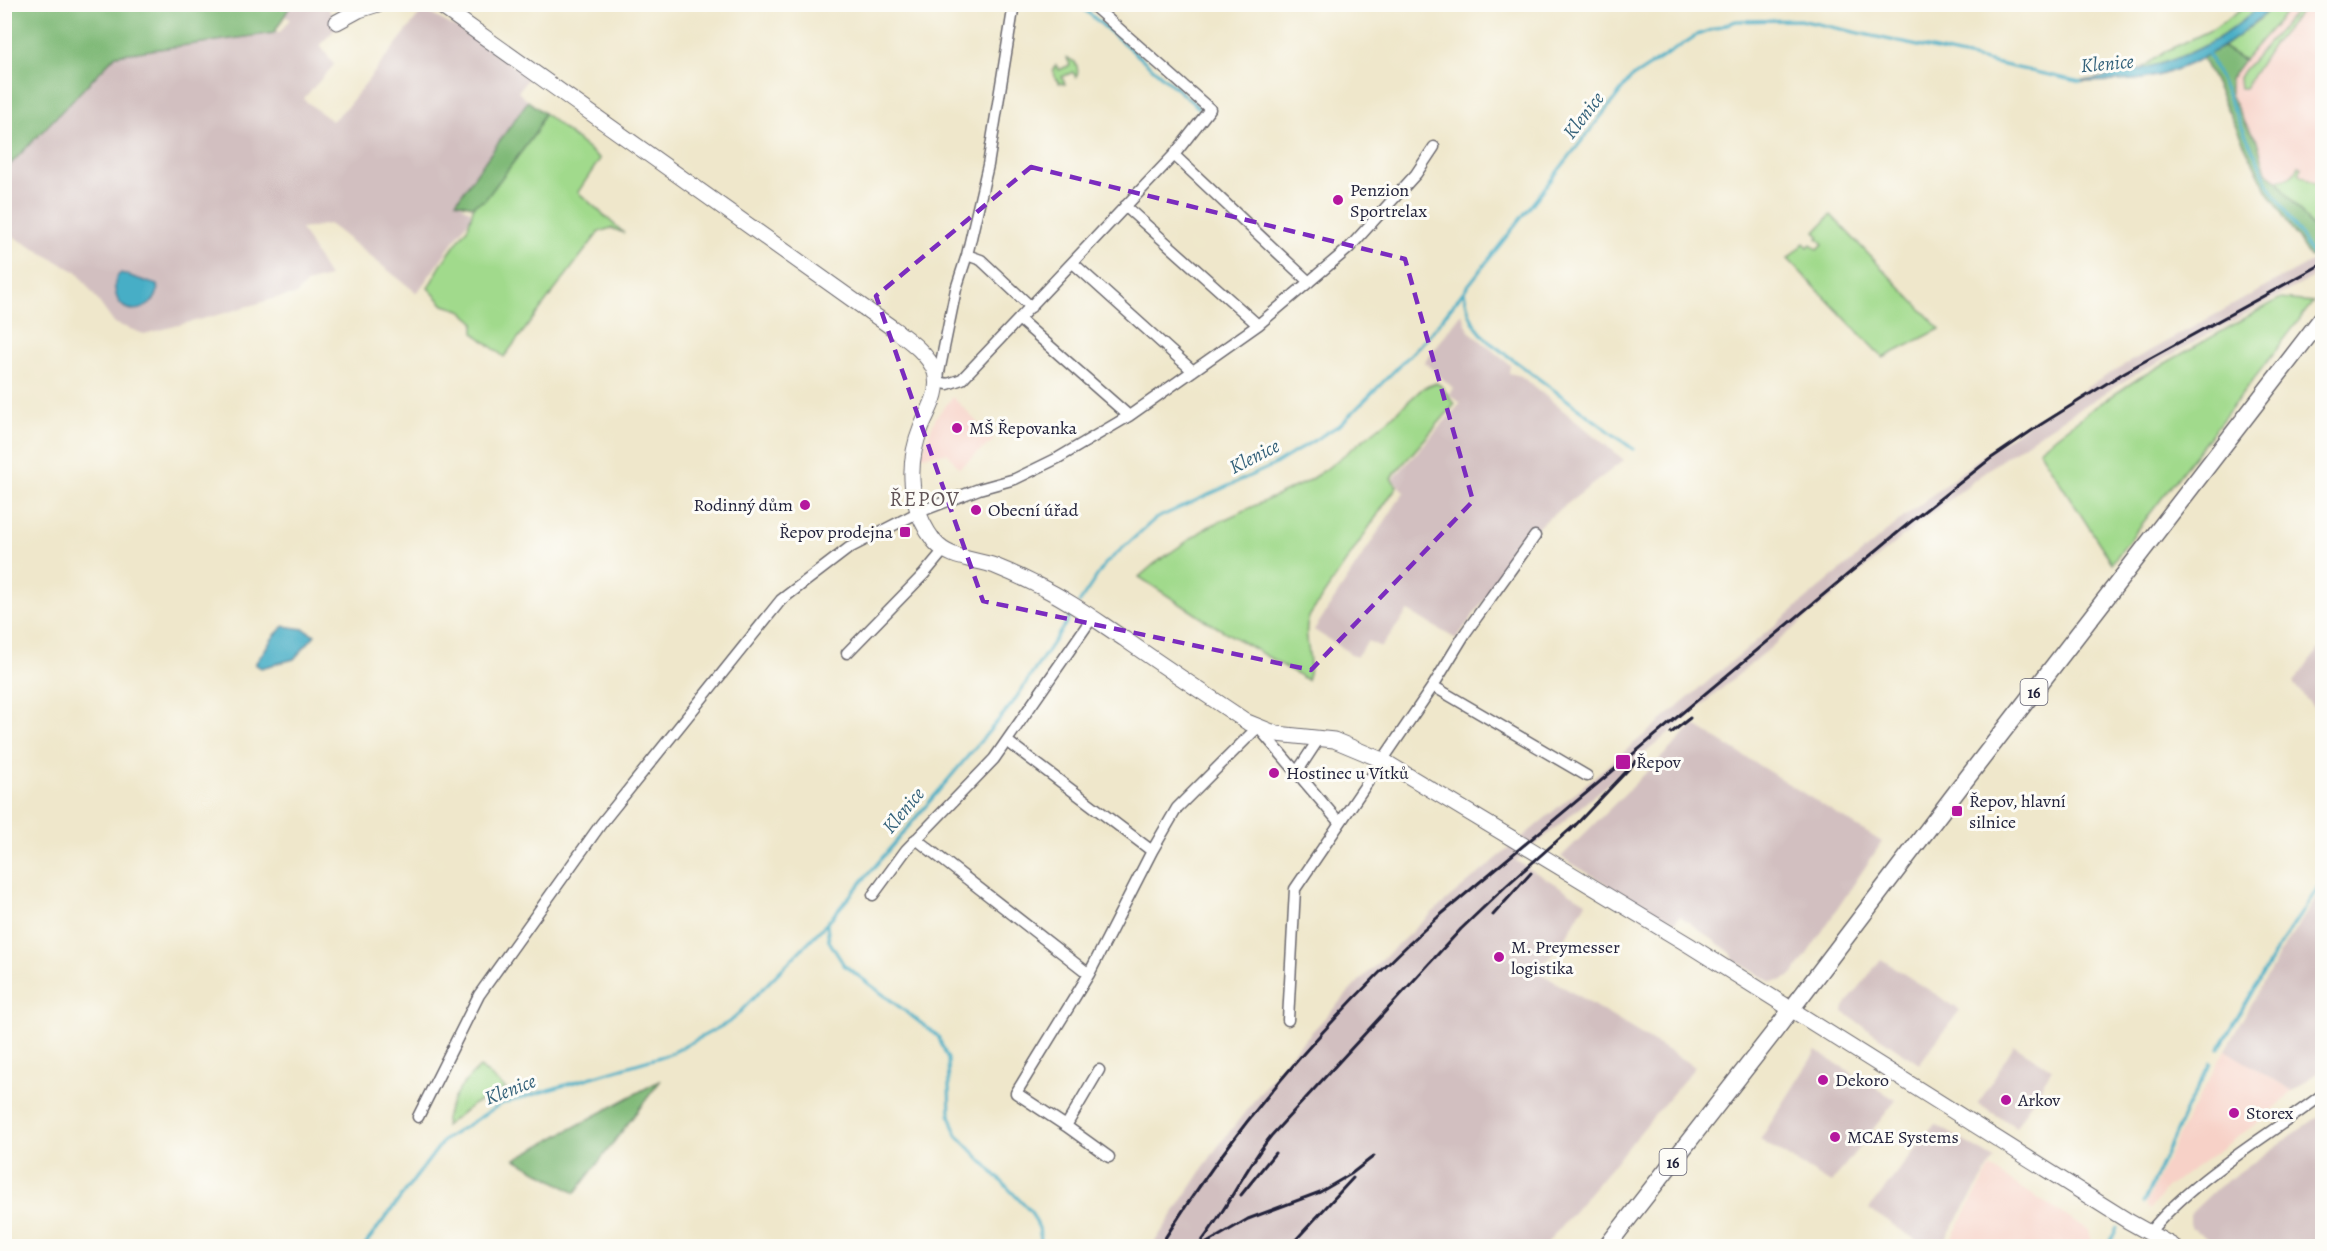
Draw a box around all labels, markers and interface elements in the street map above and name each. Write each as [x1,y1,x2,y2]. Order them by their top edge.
water label: Klenice [2079,48,2135,79]
water label: Klenice [1556,86,1610,145]
place label: Penzion Sportrelax [1350,178,1427,223]
marker: Penzion Sportrelax [1331,193,1345,207]
place label: MŠ Řepovanka [969,416,1078,440]
marker: MŠ Řepovanka [950,421,964,435]
water label: Klenice [1224,432,1284,481]
district label: ŘEPOV [889,485,961,513]
place label: Rodinný dům [693,493,793,517]
marker: Rodinný dům [798,498,812,512]
place label: Obecní úřad [988,498,1079,522]
marker: Obecní úřad [969,503,983,517]
place label: Řepov prodejna [779,520,894,544]
marker: Řepov prodejna [898,525,912,539]
road number: 16 [2020,679,2048,705]
place label: Řepov [1636,750,1682,774]
marker: Řepov [1614,753,1632,771]
place label: Hostinec u Vítků [1286,761,1409,785]
marker: Hostinec u Vítků [1267,766,1281,780]
water label: Klenice [876,781,931,839]
place label: Řepov, hlavní silnice [1969,789,2066,834]
marker: Řepov, hlavní silnice [1950,804,1964,818]
place label: M. Preymesser logistika [1511,935,1620,980]
marker: M. Preymesser logistika [1492,950,1506,964]
water label: Klenice [481,1067,540,1112]
place label: Dekoro [1835,1068,1889,1092]
marker: Dekoro [1816,1073,1830,1087]
place label: Arkov [2017,1088,2061,1112]
marker: Arkov [1999,1093,2013,1107]
place label: Storex [2246,1101,2294,1125]
marker: Storex [2227,1106,2241,1120]
place label: MCAE Systems [1847,1125,1959,1149]
marker: MCAE Systems [1828,1130,1842,1144]
road number: 16 [1660,1149,1686,1175]

